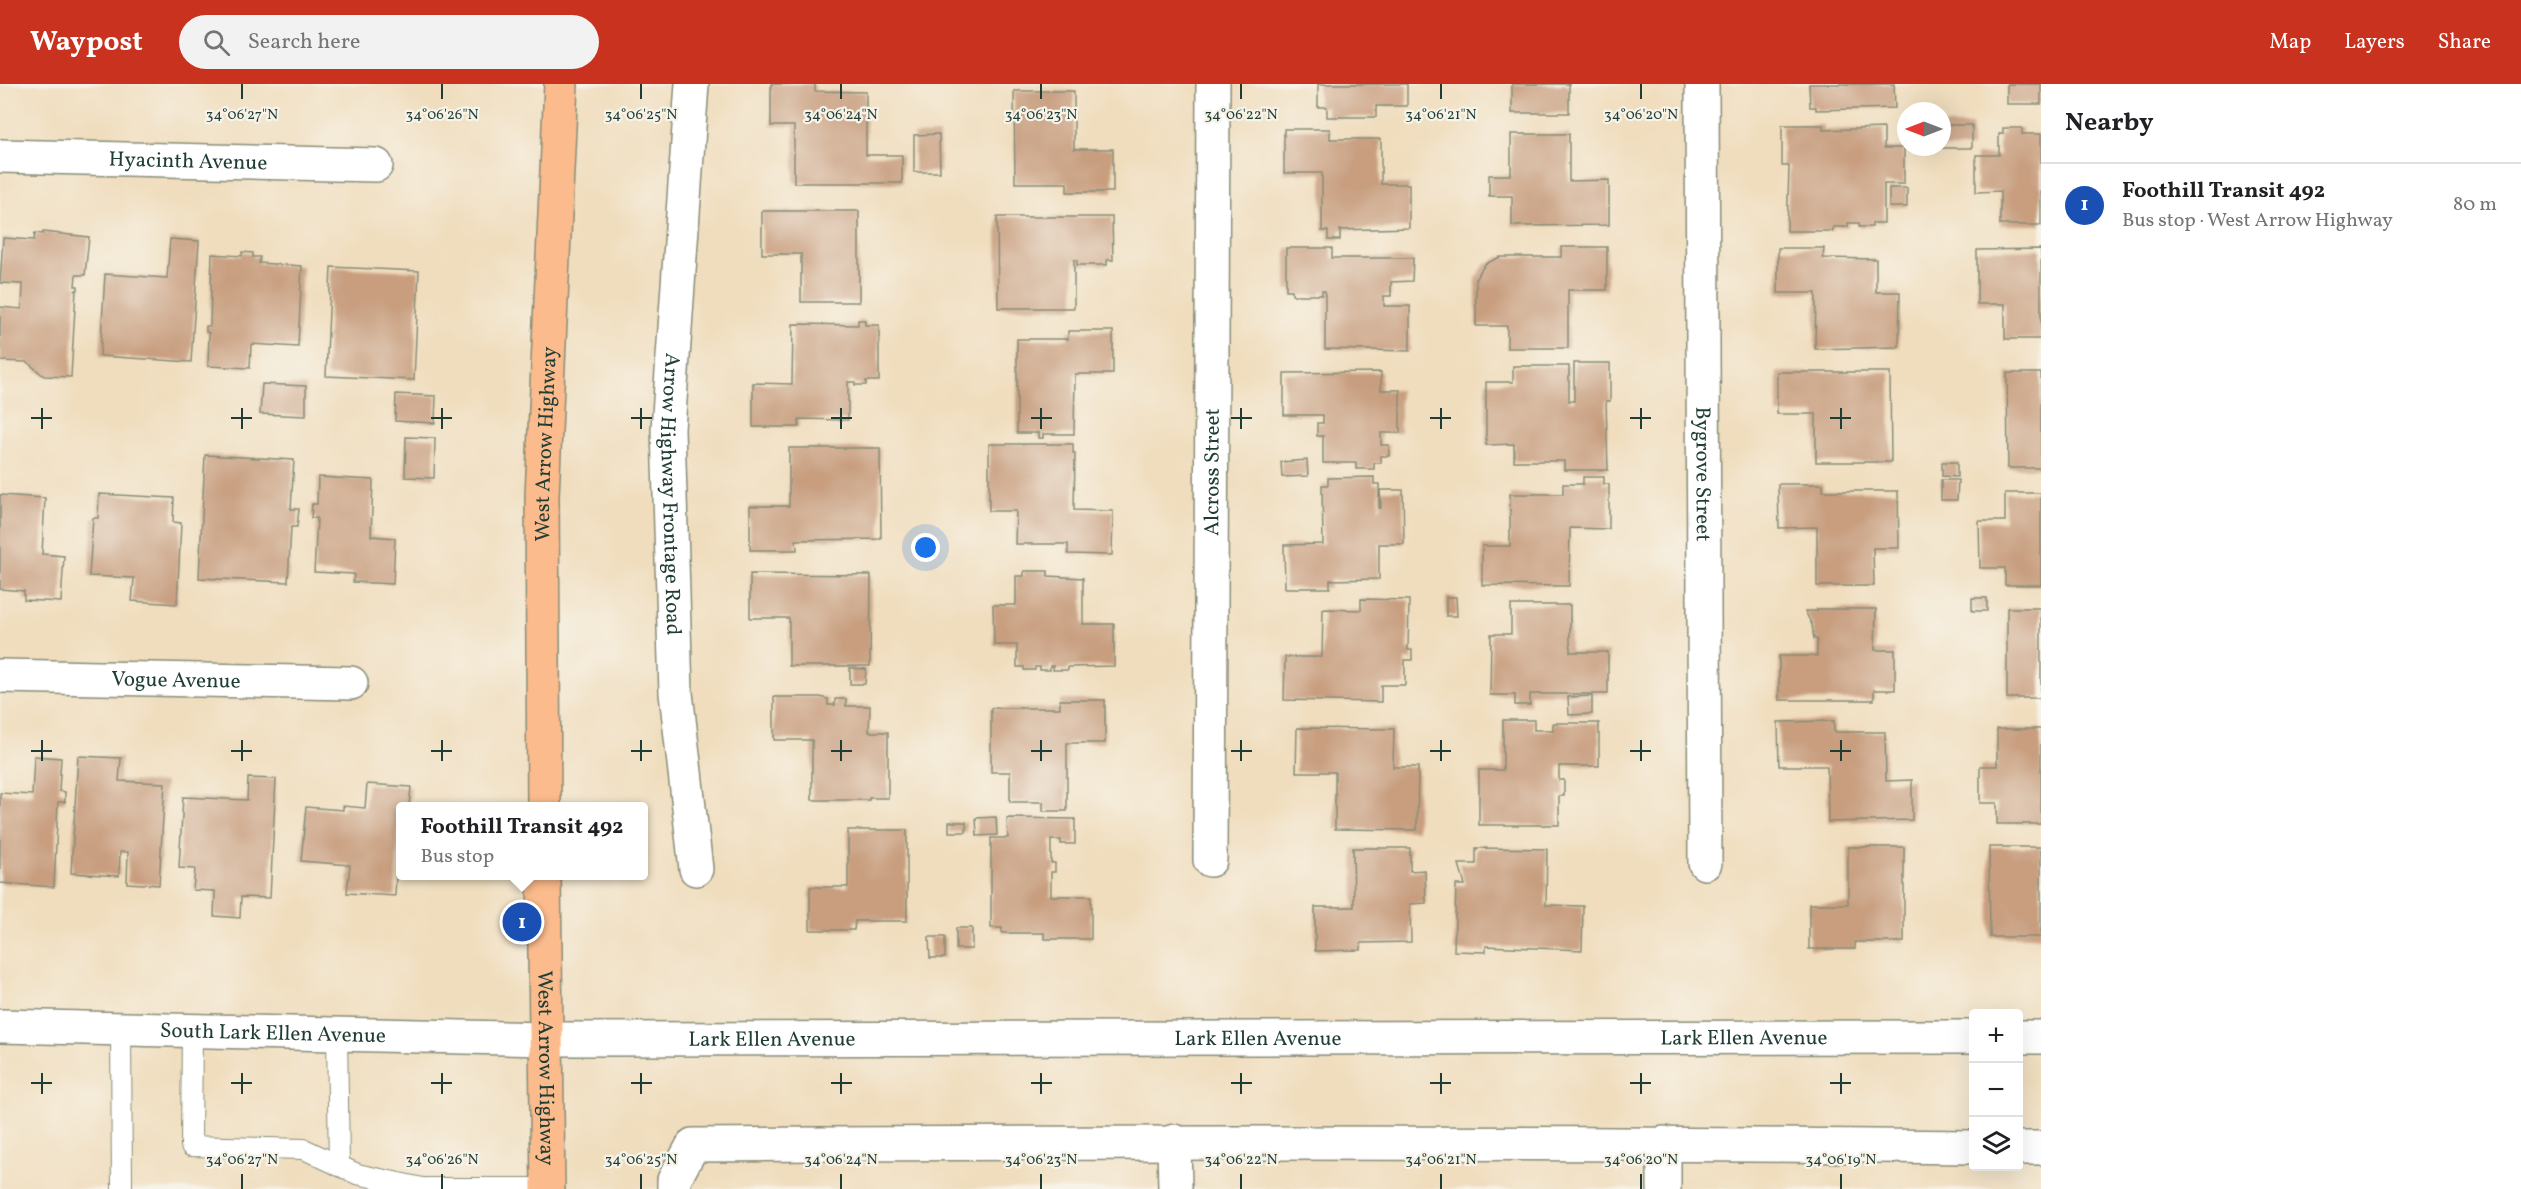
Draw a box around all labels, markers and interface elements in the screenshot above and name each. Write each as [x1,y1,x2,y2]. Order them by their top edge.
search box [179,15,599,69]
text: Waypost [30,23,143,62]
icon: search [200,26,233,59]
text: Search here [248,27,360,58]
text: Map [2269,28,2311,57]
text: Layers [2344,28,2405,57]
text: Share [2438,28,2491,57]
north arrow [1897,102,1951,156]
text: 34°06'27"N [206,105,278,126]
text: 34°06'26"N [405,105,479,126]
text: 34°06'25"N [605,105,677,126]
text: 34°06'24"N [804,105,878,126]
text: 34°06'23"N [1005,105,1077,126]
text: 34°06'22"N [1204,105,1278,126]
text: 34°06'21"N [1405,105,1477,126]
text: 34°06'20"N [1604,105,1678,126]
text: Nearby [2065,105,2154,141]
street label: Hyacinth Avenue [108,146,268,178]
text: Foothill Transit 492 [2122,176,2325,207]
text: 1 [2080,191,2089,219]
text: 80 m [2453,191,2497,219]
text: Bus stop · West Arrow Highway [2122,207,2393,235]
street label: West Arrow Highway [529,345,565,542]
street label: Arrow Highway Frontage Road [652,352,687,636]
street label: Bygrove Street [1687,406,1717,542]
street label: Alcross Street [1198,408,1228,536]
your location [911,533,940,562]
street label: Vogue Avenue [111,665,241,697]
popup [396,802,648,880]
text: Foothill Transit 492 [420,812,624,843]
text: Bus stop [420,843,494,871]
pin: 1 [502,900,542,944]
street label: West Arrow Highway [529,970,561,1166]
map controls [1969,1009,2023,1171]
button: + [1969,1009,2023,1063]
street label: South Lark Ellen Avenue [160,1017,386,1051]
street label: Lark Ellen Avenue [1660,1024,1828,1053]
street label: Lark Ellen Avenue [1174,1025,1342,1054]
street label: Lark Ellen Avenue [688,1026,856,1055]
button: − [1969,1063,2023,1117]
button: layers [1969,1117,2023,1171]
text: 34°06'27"N [206,1150,278,1171]
text: 34°06'26"N [405,1150,479,1171]
text: 34°06'25"N [605,1150,677,1171]
text: 34°06'24"N [804,1150,878,1171]
text: 34°06'23"N [1005,1150,1077,1171]
text: 34°06'22"N [1204,1150,1278,1171]
text: 34°06'21"N [1405,1150,1477,1171]
text: 34°06'20"N [1604,1150,1678,1171]
text: 34°06'19"N [1806,1150,1876,1171]

